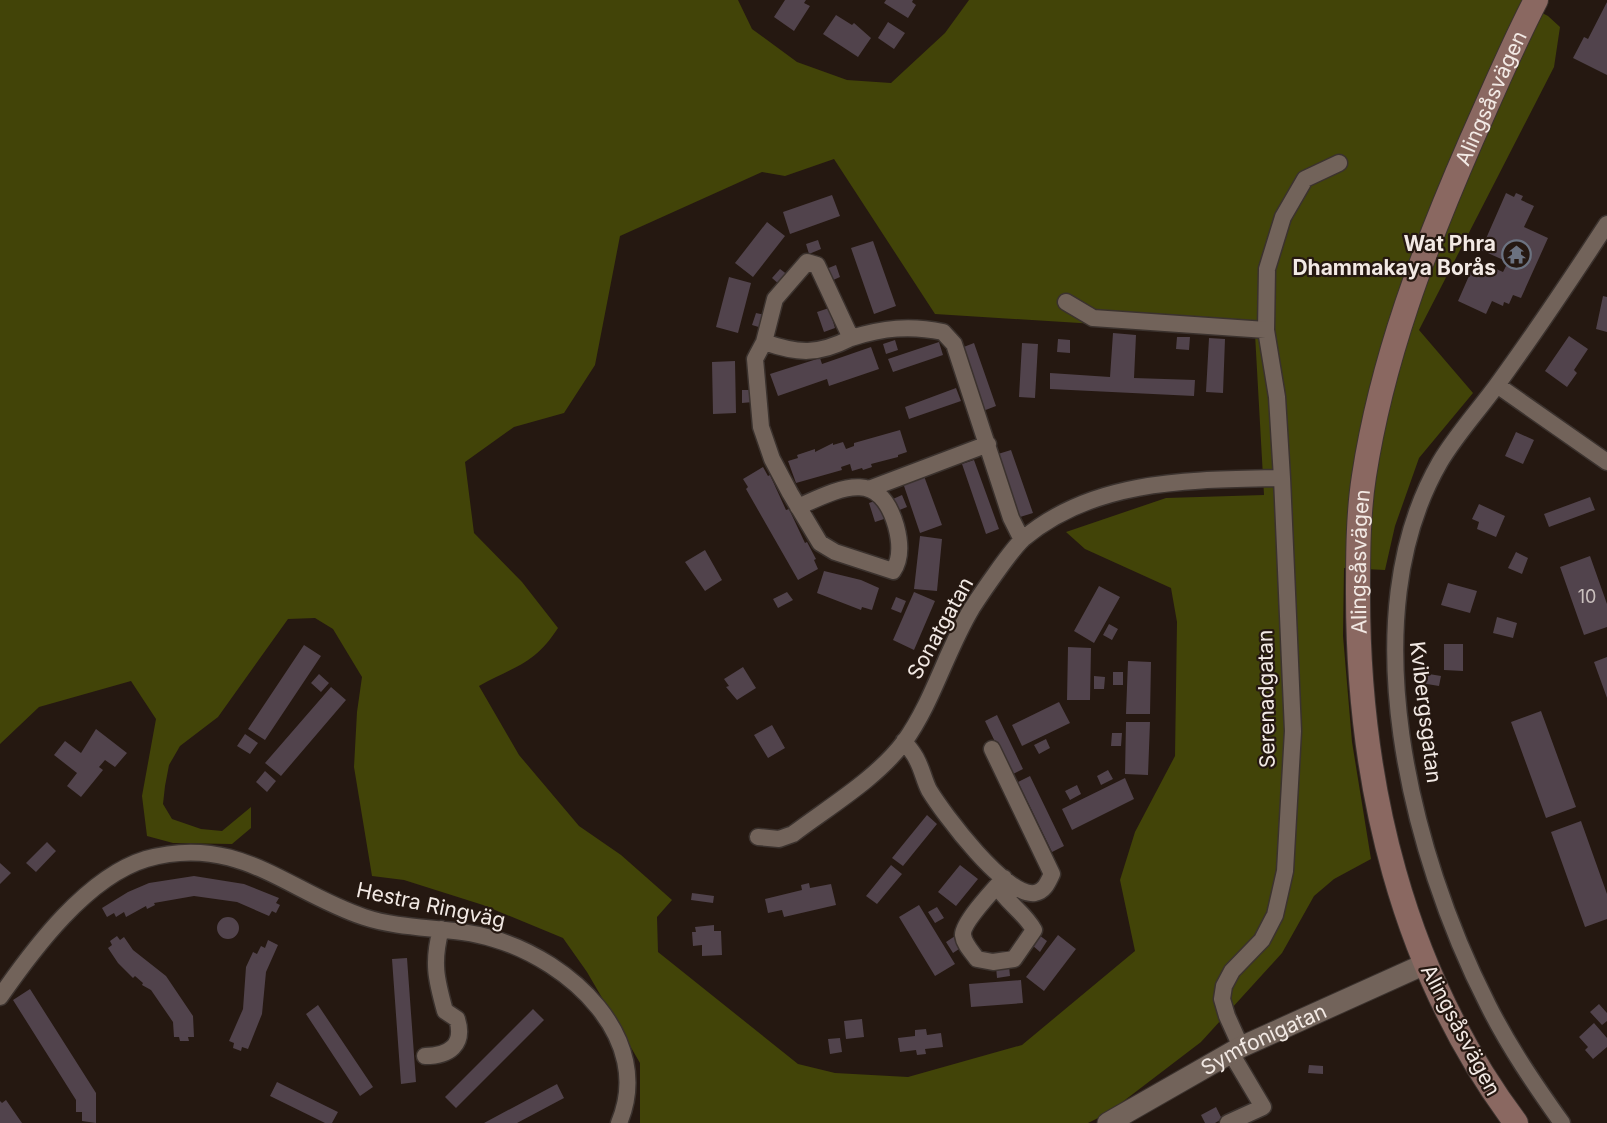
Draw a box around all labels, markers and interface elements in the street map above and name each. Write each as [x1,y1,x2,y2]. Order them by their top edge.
street label: Alingsåsvägen [1450,26,1531,169]
place label: Wat Phra Dhammakaya Borås [1292,231,1496,280]
temple icon: Wat Phra Dhammakaya Borås [1501,239,1533,271]
street label: Alingsåsvägen [1345,488,1375,635]
street label: Sonatgatan [902,573,978,683]
house number: 10 [1578,586,1596,607]
street label: Serenadgatan [1252,630,1280,768]
street label: Kvibergsgatan [1405,640,1447,784]
street label: Hestra Ringväg [354,877,508,933]
street label: Alingsåsvägen [1416,960,1506,1100]
street label: Symfonigatan [1196,998,1330,1080]

